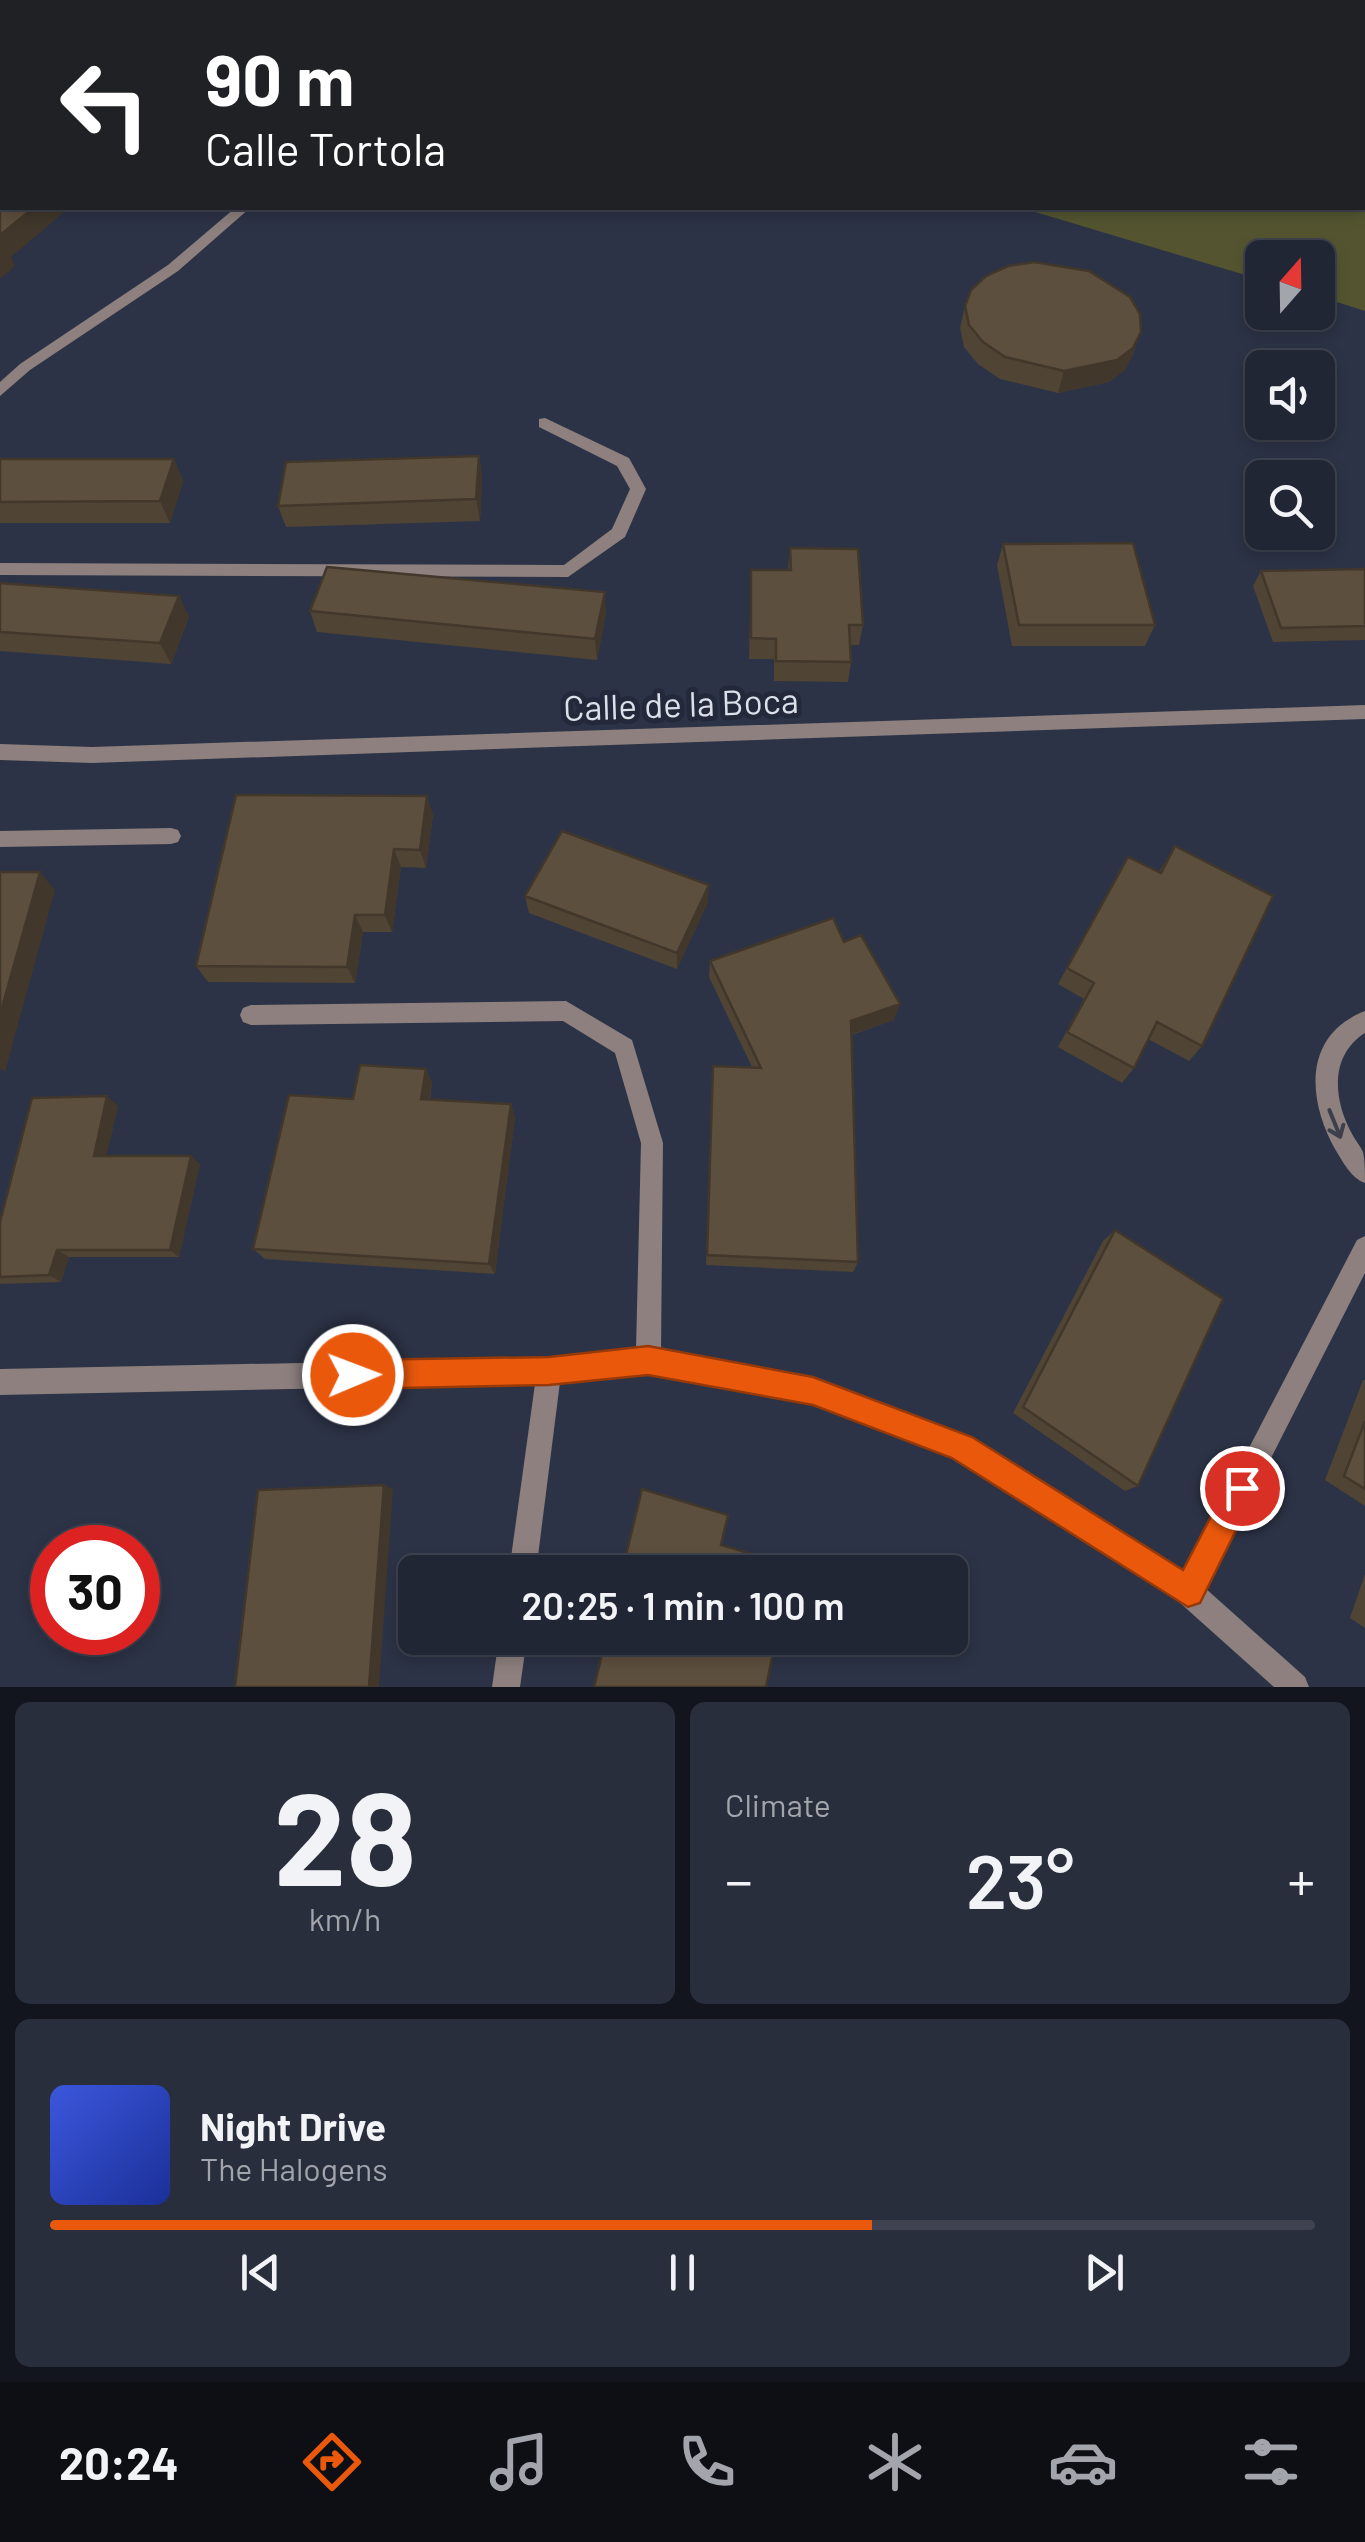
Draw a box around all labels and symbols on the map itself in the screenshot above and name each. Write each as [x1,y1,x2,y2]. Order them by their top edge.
north arrow [1245,240,1335,330]
street label: Calle de la Boca [563,678,799,728]
one-way arrow [1328,1109,1346,1139]
position arrow [301,1323,405,1427]
pin [1200,1446,1285,1531]
speed limit sign: 30 [30,1525,160,1655]

